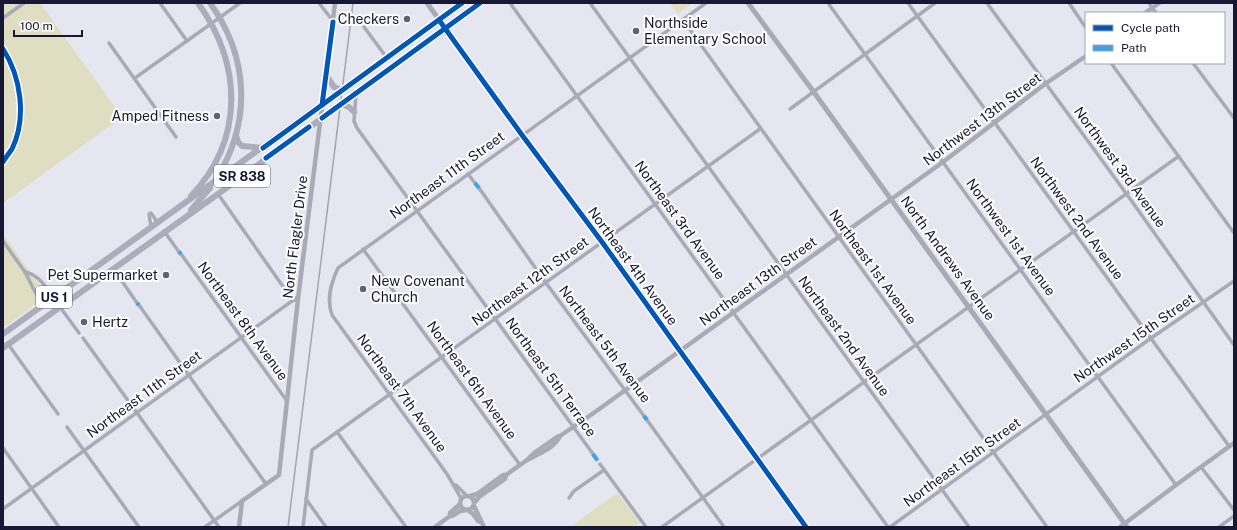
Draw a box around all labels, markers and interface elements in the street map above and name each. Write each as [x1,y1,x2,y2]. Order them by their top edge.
place label: Checkers [338,11,399,27]
scale bar [14,12,82,38]
legend [1085,12,1225,64]
marker: Checkers [402,14,412,24]
place label: Northside Elementary School [644,15,767,47]
text: 100 m [20,19,53,33]
text: Cycle path [1121,21,1180,35]
marker: Northside Elementary School [631,26,641,36]
text: Path [1121,41,1147,55]
street label: Northwest 13th Street [920,69,1044,169]
street label: Northwest 3rd Avenue [1071,103,1169,231]
place label: Amped Fitness [112,108,209,124]
marker: Amped Fitness [212,111,222,121]
street label: Northeast 11th Street [387,128,507,222]
street label: Northwest 2nd Avenue [1027,154,1127,282]
street label: Northeast 3rd Avenue [632,158,728,282]
road number: SR 838 [214,165,270,187]
street label: North Flagler Drive [280,175,310,299]
street label: Northwest 1st Avenue [963,175,1059,299]
street label: North Andrews Avenue [898,193,998,323]
street label: Northeast 4th Avenue [585,204,681,328]
street label: Northeast 1st Avenue [826,206,920,328]
street label: Northeast 12th Street [469,233,591,329]
street label: Northeast 13th Street [696,233,820,329]
street label: Northeast 8th Avenue [195,259,291,383]
place label: Pet Supermarket [48,267,158,283]
marker: Pet Supermarket [161,270,171,280]
place label: New Covenant Church [371,273,465,305]
street label: Northeast 2nd Avenue [795,273,893,399]
street label: Northeast 5th Avenue [556,282,654,406]
marker: New Covenant Church [358,284,368,294]
road number: US 1 [36,286,72,308]
street label: Northwest 15th Street [1070,290,1198,386]
place label: Hertz [92,314,128,330]
street label: Northeast 5th Terrace [502,314,600,440]
marker: Hertz [79,317,89,327]
street label: Northeast 6th Avenue [424,318,520,442]
street label: Northeast 7th Avenue [354,331,450,455]
street label: Northeast 11th Street [84,347,204,441]
street label: Northeast 15th Street [900,414,1024,510]

